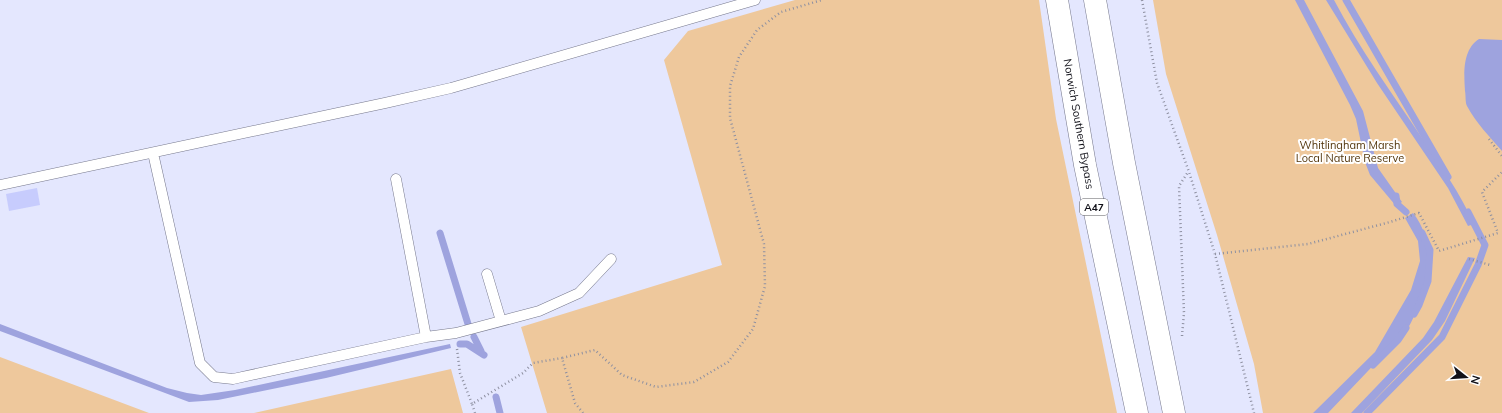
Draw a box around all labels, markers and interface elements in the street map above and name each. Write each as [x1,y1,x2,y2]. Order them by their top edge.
street label: Norwich Southern Bypass [1061,58,1097,190]
park label: Whitlingham Marsh Local Nature Reserve [1296,138,1404,165]
road number: A47 [1080,199,1108,215]
north arrow [1446,357,1486,397]
text: N [1468,374,1483,386]

